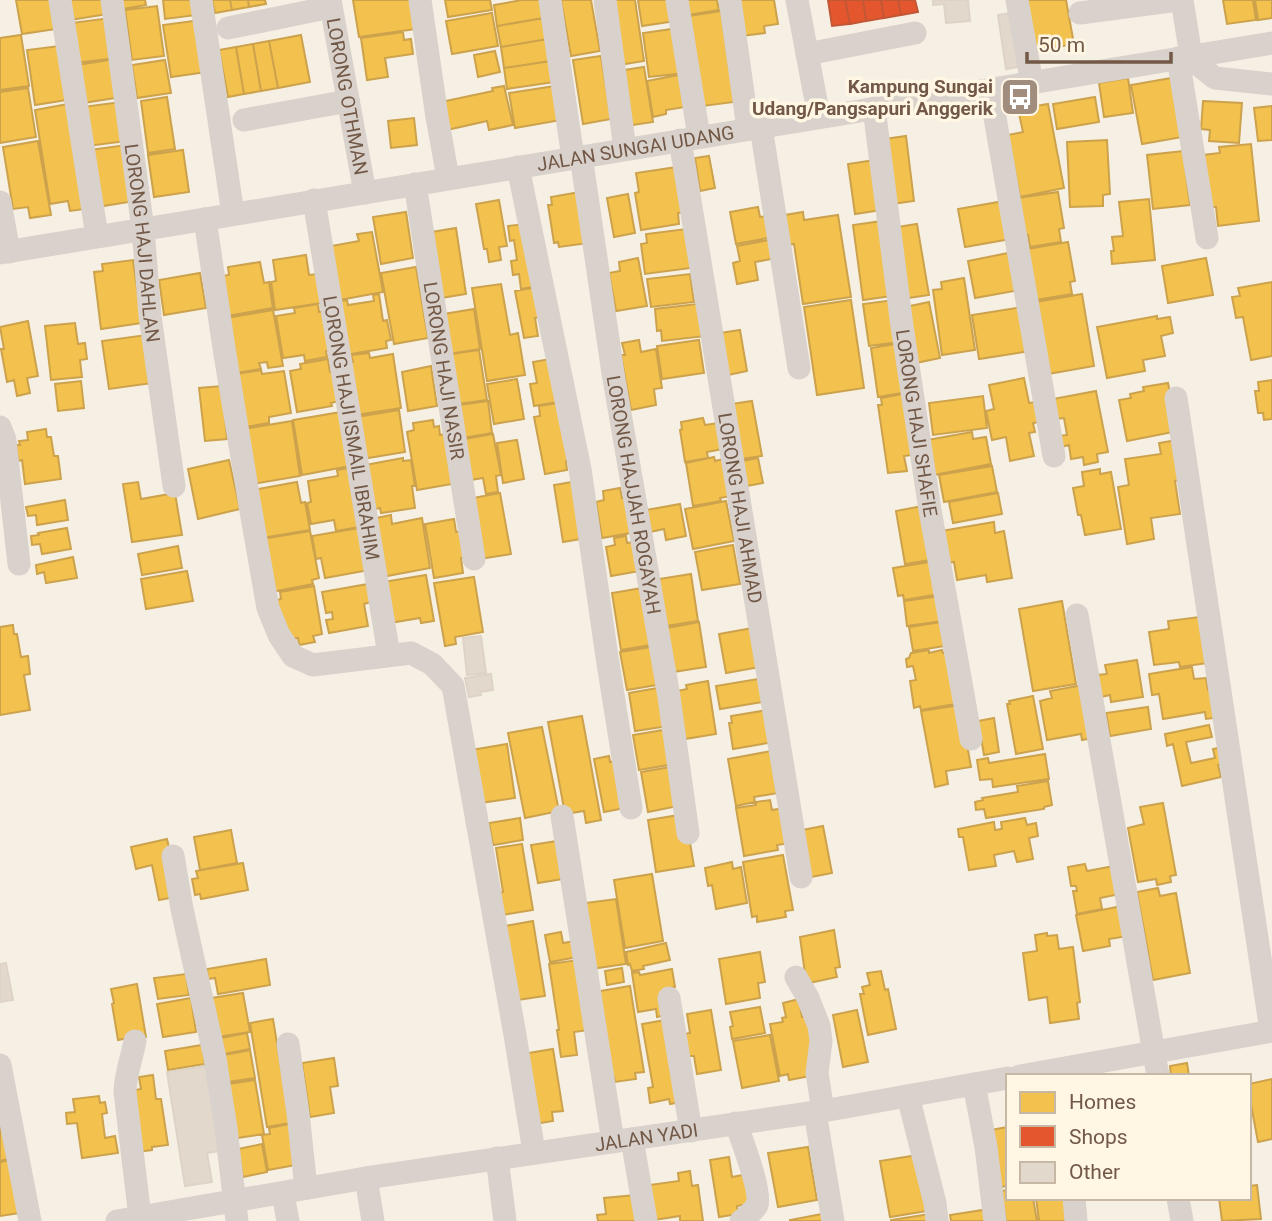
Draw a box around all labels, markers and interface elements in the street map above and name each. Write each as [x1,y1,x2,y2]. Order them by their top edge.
street label: LORONG OTHMAN [322,16,373,177]
scale bar [1027,21,1170,65]
text: 50 m [1038,33,1085,57]
place label: Kampung Sungai Udang/Pangsapuri Anggerik [752,75,994,120]
bus stop icon: Kampung Sungai Udang/Pangsapuri Anggerik [999,76,1041,118]
street label: JALAN SUNGAI UDANG [535,120,736,176]
street label: LORONG HAJI DAHLAN [120,142,165,344]
street label: LORONG HAJI NASIR [419,280,470,461]
street label: LORONG HAJI ISMAIL IBRAHIM [318,294,385,562]
street label: LORONG HAJI SHAFIE [891,328,943,519]
street label: LORONG HAJJAH ROGAYAH [602,374,666,616]
street label: LORONG HAJI AHMAD [713,411,767,605]
legend [1006,1074,1251,1200]
text: Homes [1069,1090,1136,1114]
street label: JALAN YADI [593,1118,700,1156]
text: Shops [1069,1125,1128,1149]
text: Other [1069,1160,1120,1184]

